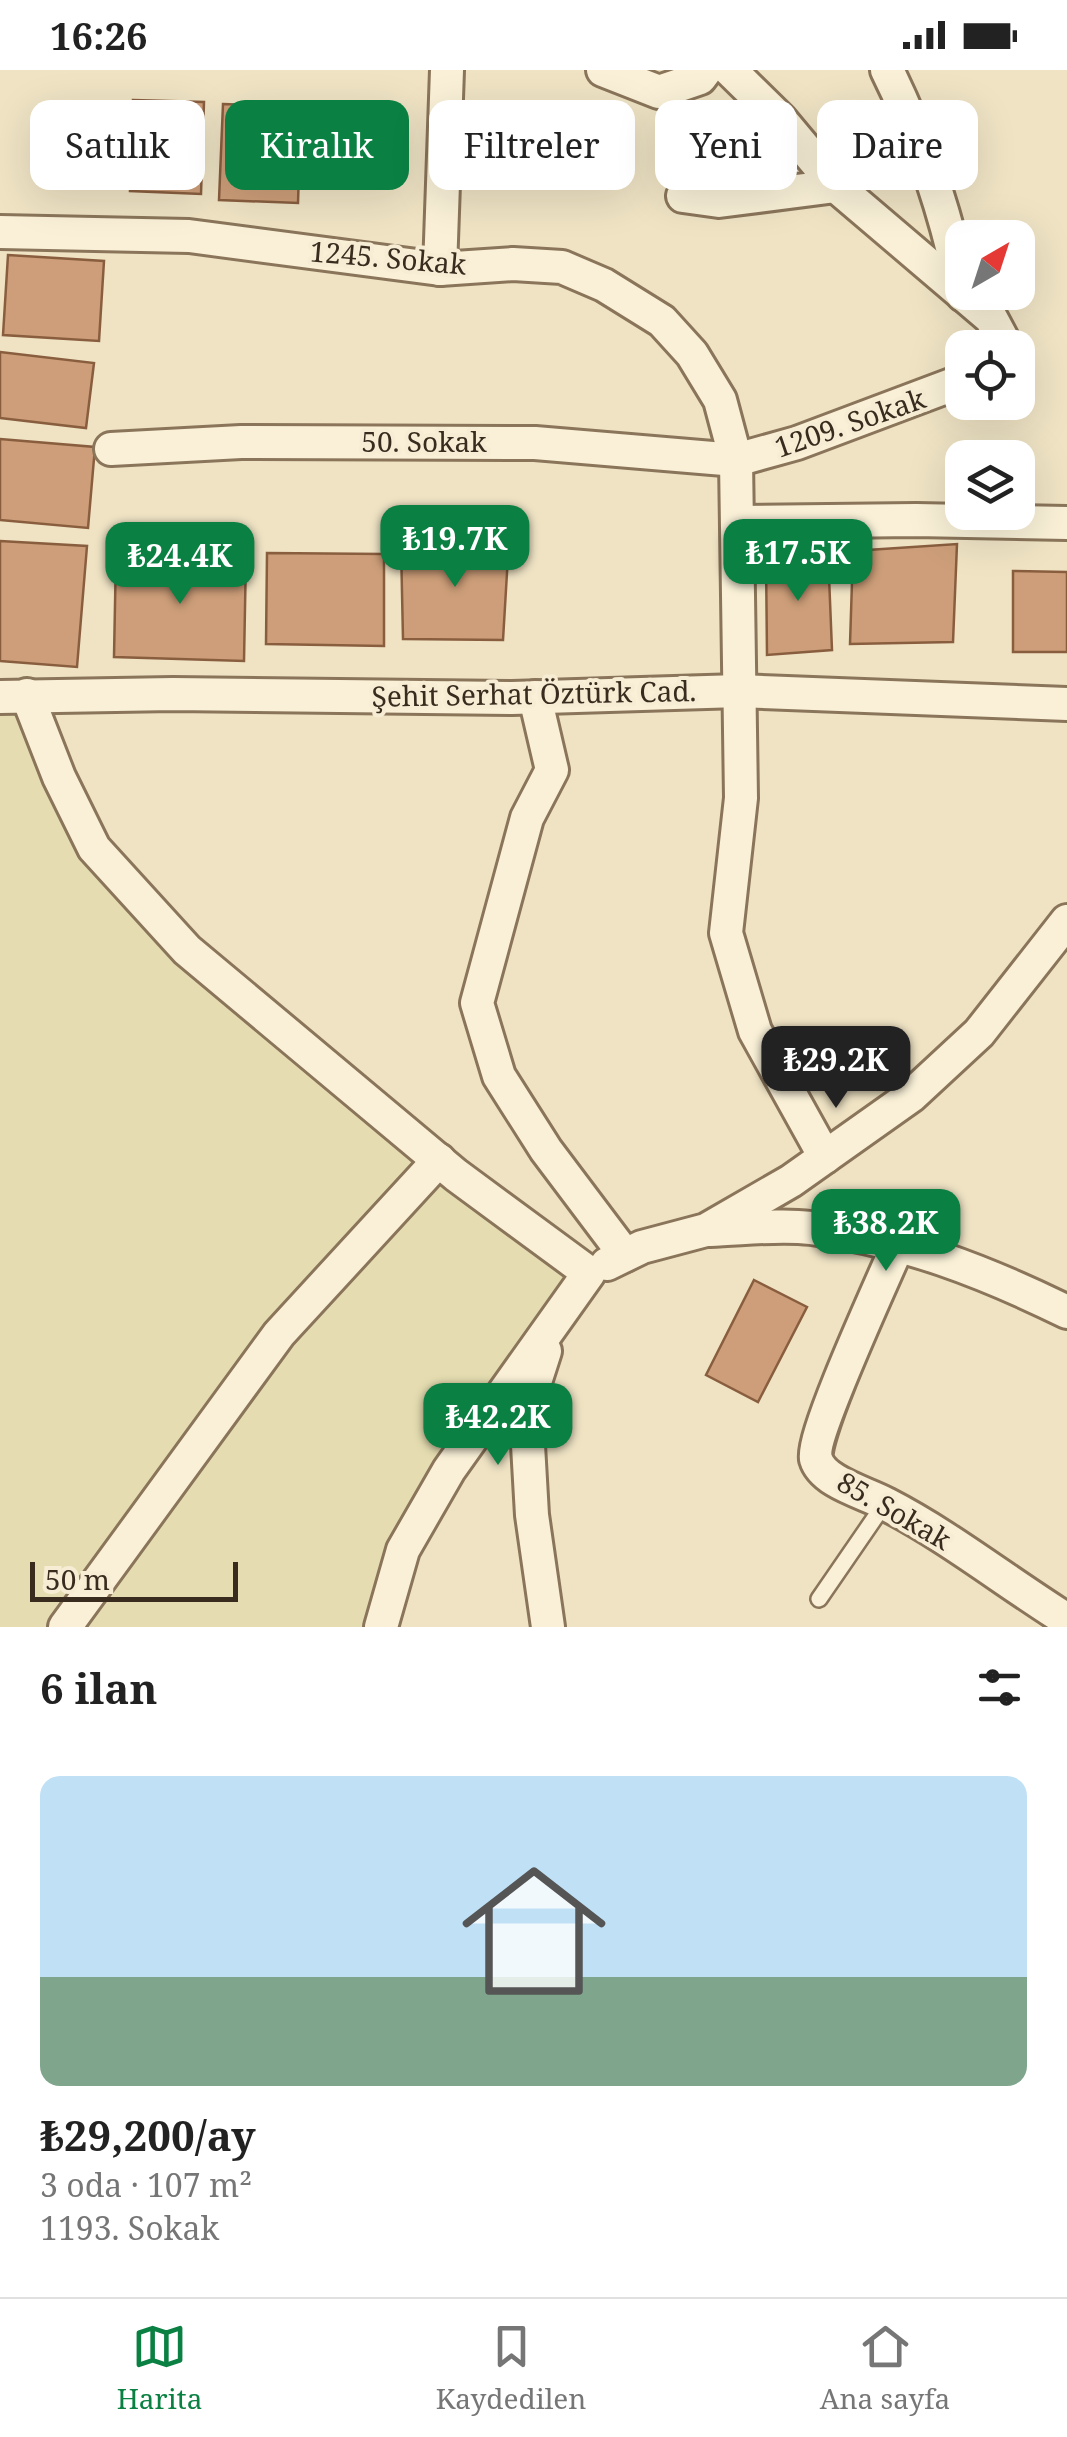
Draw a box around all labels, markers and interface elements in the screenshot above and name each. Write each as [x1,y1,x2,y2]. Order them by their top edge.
text: 16:26 [50,9,147,61]
chip: Satılık [30,100,205,190]
chip: Kiralık [225,100,409,190]
chip: Filtreler [429,100,635,190]
chip: Yeni [655,100,797,190]
chip: Daire [817,100,978,190]
north arrow [945,220,1035,310]
map controls [945,220,1035,530]
street label: 1245. Sokak [308,231,468,283]
button: locate [945,330,1035,420]
street label: 1209. Sokak [769,378,931,466]
street label: 50. Sokak [361,422,487,460]
button: layers [945,440,1035,530]
pin: ₺19.7K [374,505,536,590]
text: ₺19.7K [402,516,508,559]
pin: ₺17.5K [717,519,879,604]
pin: ₺24.4K [99,522,261,607]
text: ₺17.5K [745,530,851,573]
text: ₺24.4K [127,533,233,576]
street label: Şehit Serhat Öztürk Cad. [371,671,697,715]
pin: ₺29.2K [755,1026,917,1111]
text: ₺29.2K [783,1037,889,1080]
pin: ₺38.2K [805,1189,967,1274]
text: ₺38.2K [833,1200,939,1243]
pin: ₺42.2K [417,1383,579,1468]
text: ₺42.2K [445,1394,551,1437]
street label: 85. Sokak [831,1462,959,1558]
scale bar [30,1557,238,1602]
text: 50 m [45,1560,110,1598]
text: 6 ilan [40,1659,157,1716]
icon: filters [972,1660,1027,1715]
icon: home [444,1841,624,2021]
text: ₺29,200/ay [40,2106,256,2163]
text: 3 oda · 107 m² [40,2163,252,2206]
text: 1193. Sokak [40,2206,219,2249]
tab: Harita [117,2319,202,2417]
tab: Kaydedilen [436,2319,586,2417]
tab: Ana sayfa [820,2319,950,2417]

